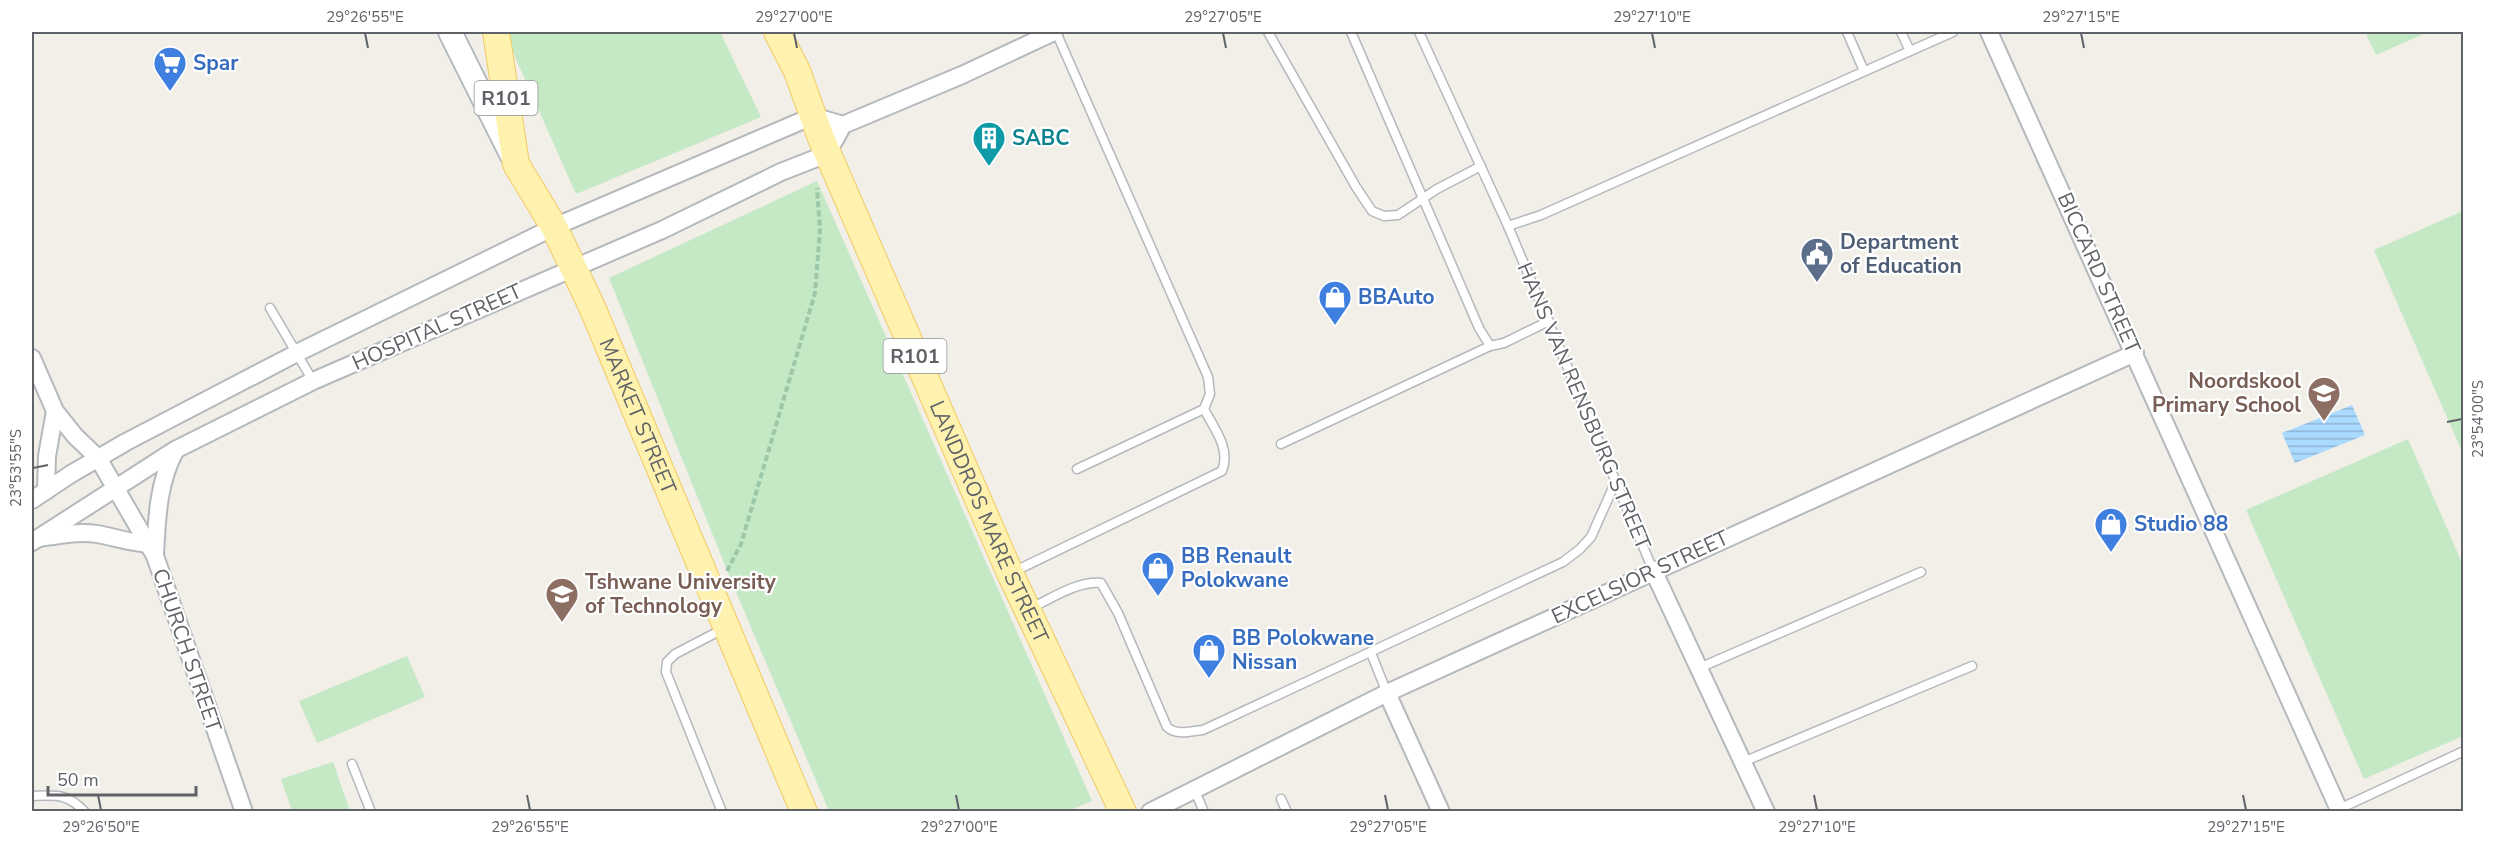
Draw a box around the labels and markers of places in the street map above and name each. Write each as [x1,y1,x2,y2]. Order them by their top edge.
supermarket icon: Spar [152,45,188,92]
place label: Spar [193,49,239,77]
building icon: SABC [971,120,1007,167]
place label: SABC [1012,124,1069,152]
place label: Department of Education [1840,228,1962,280]
public building icon: Department of Education [1799,236,1835,283]
shop icon: BBAuto [1317,279,1353,326]
place label: BBAuto [1358,283,1435,311]
place label: Noordskool Primary School [2152,367,2301,419]
school or university icon: Noordskool Primary School [2306,375,2342,422]
shop icon: Studio 88 [2093,506,2129,553]
place label: Studio 88 [2134,510,2228,538]
place label: BB Renault Polokwane [1181,542,1292,594]
shop icon: BB Renault Polokwane [1140,550,1176,597]
place label: Tshwane University of Technology [585,568,777,620]
school or university icon: Tshwane University of Technology [544,576,580,623]
place label: BB Polokwane Nissan [1232,624,1374,676]
shop icon: BB Polokwane Nissan [1191,632,1227,679]

